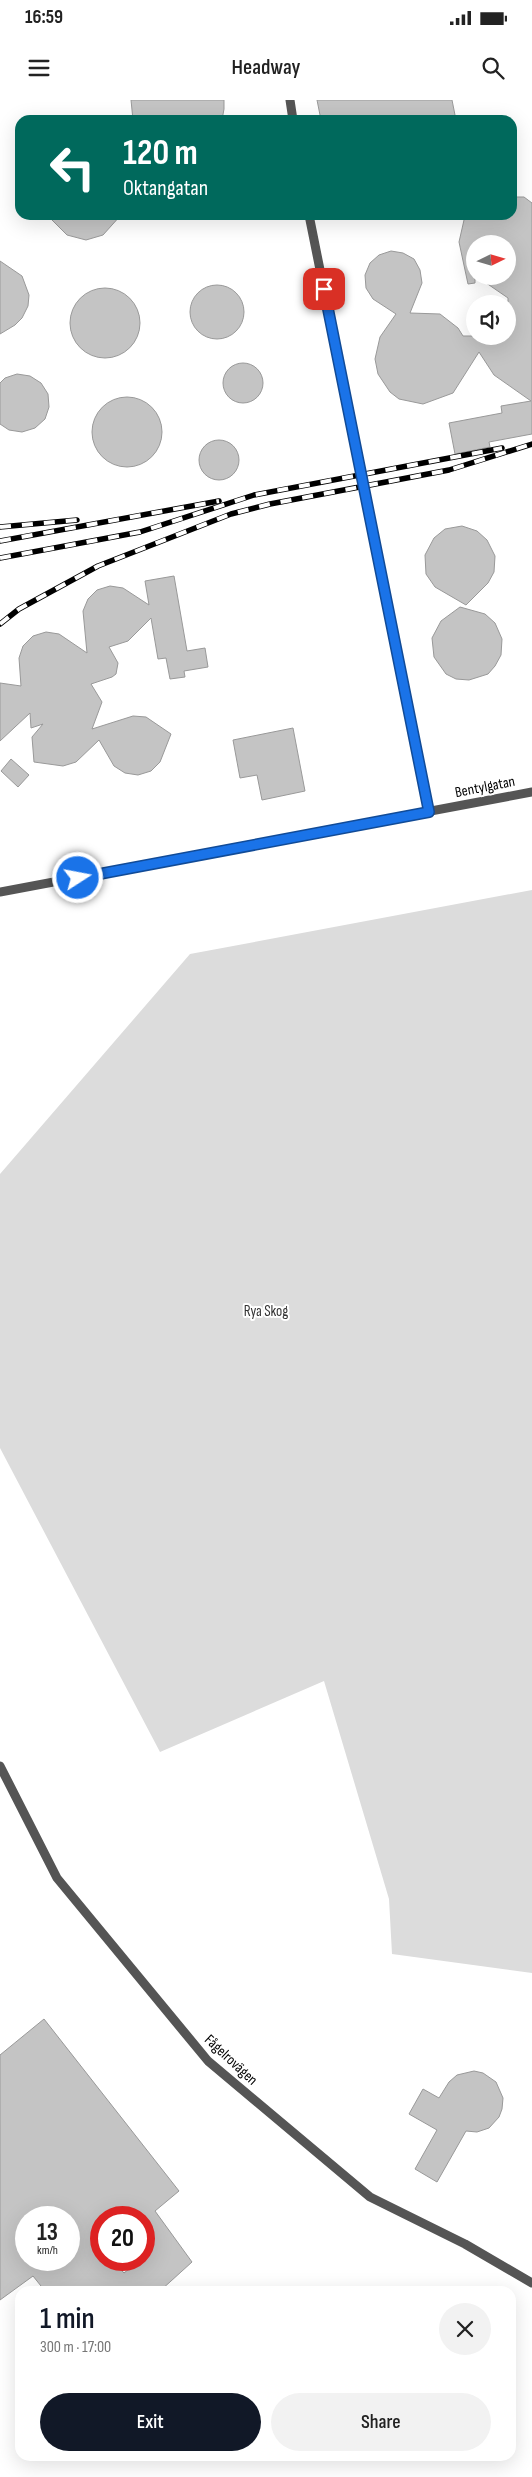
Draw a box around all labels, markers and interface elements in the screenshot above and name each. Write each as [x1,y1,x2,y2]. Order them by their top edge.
text: 16:59 [25,6,63,29]
icon: menu [25,54,53,82]
text: Headway [232,54,300,81]
icon: search [479,54,507,82]
text: 120 m [123,132,198,175]
icon: left [40,135,105,200]
text: Oktangatan [123,175,208,202]
north arrow [466,235,516,285]
map controls [466,235,516,345]
pin [303,268,345,310]
icon: arrive [310,275,338,303]
button: sound [466,295,516,345]
street label: Bentylgatan [453,772,517,802]
position arrow [51,851,103,903]
park label: Rya Skog [244,1302,288,1321]
street label: Fågelrovägen [200,2031,262,2089]
speed limit sign: 20 [90,2206,155,2271]
text: 13 [37,2217,58,2248]
text: km/h [37,2243,58,2258]
text: 1 min [40,2301,95,2337]
button: close [439,2303,491,2355]
text: 300 m · 17:00 [40,2338,111,2357]
button: Exit [40,2393,261,2451]
button: Share [271,2393,491,2451]

